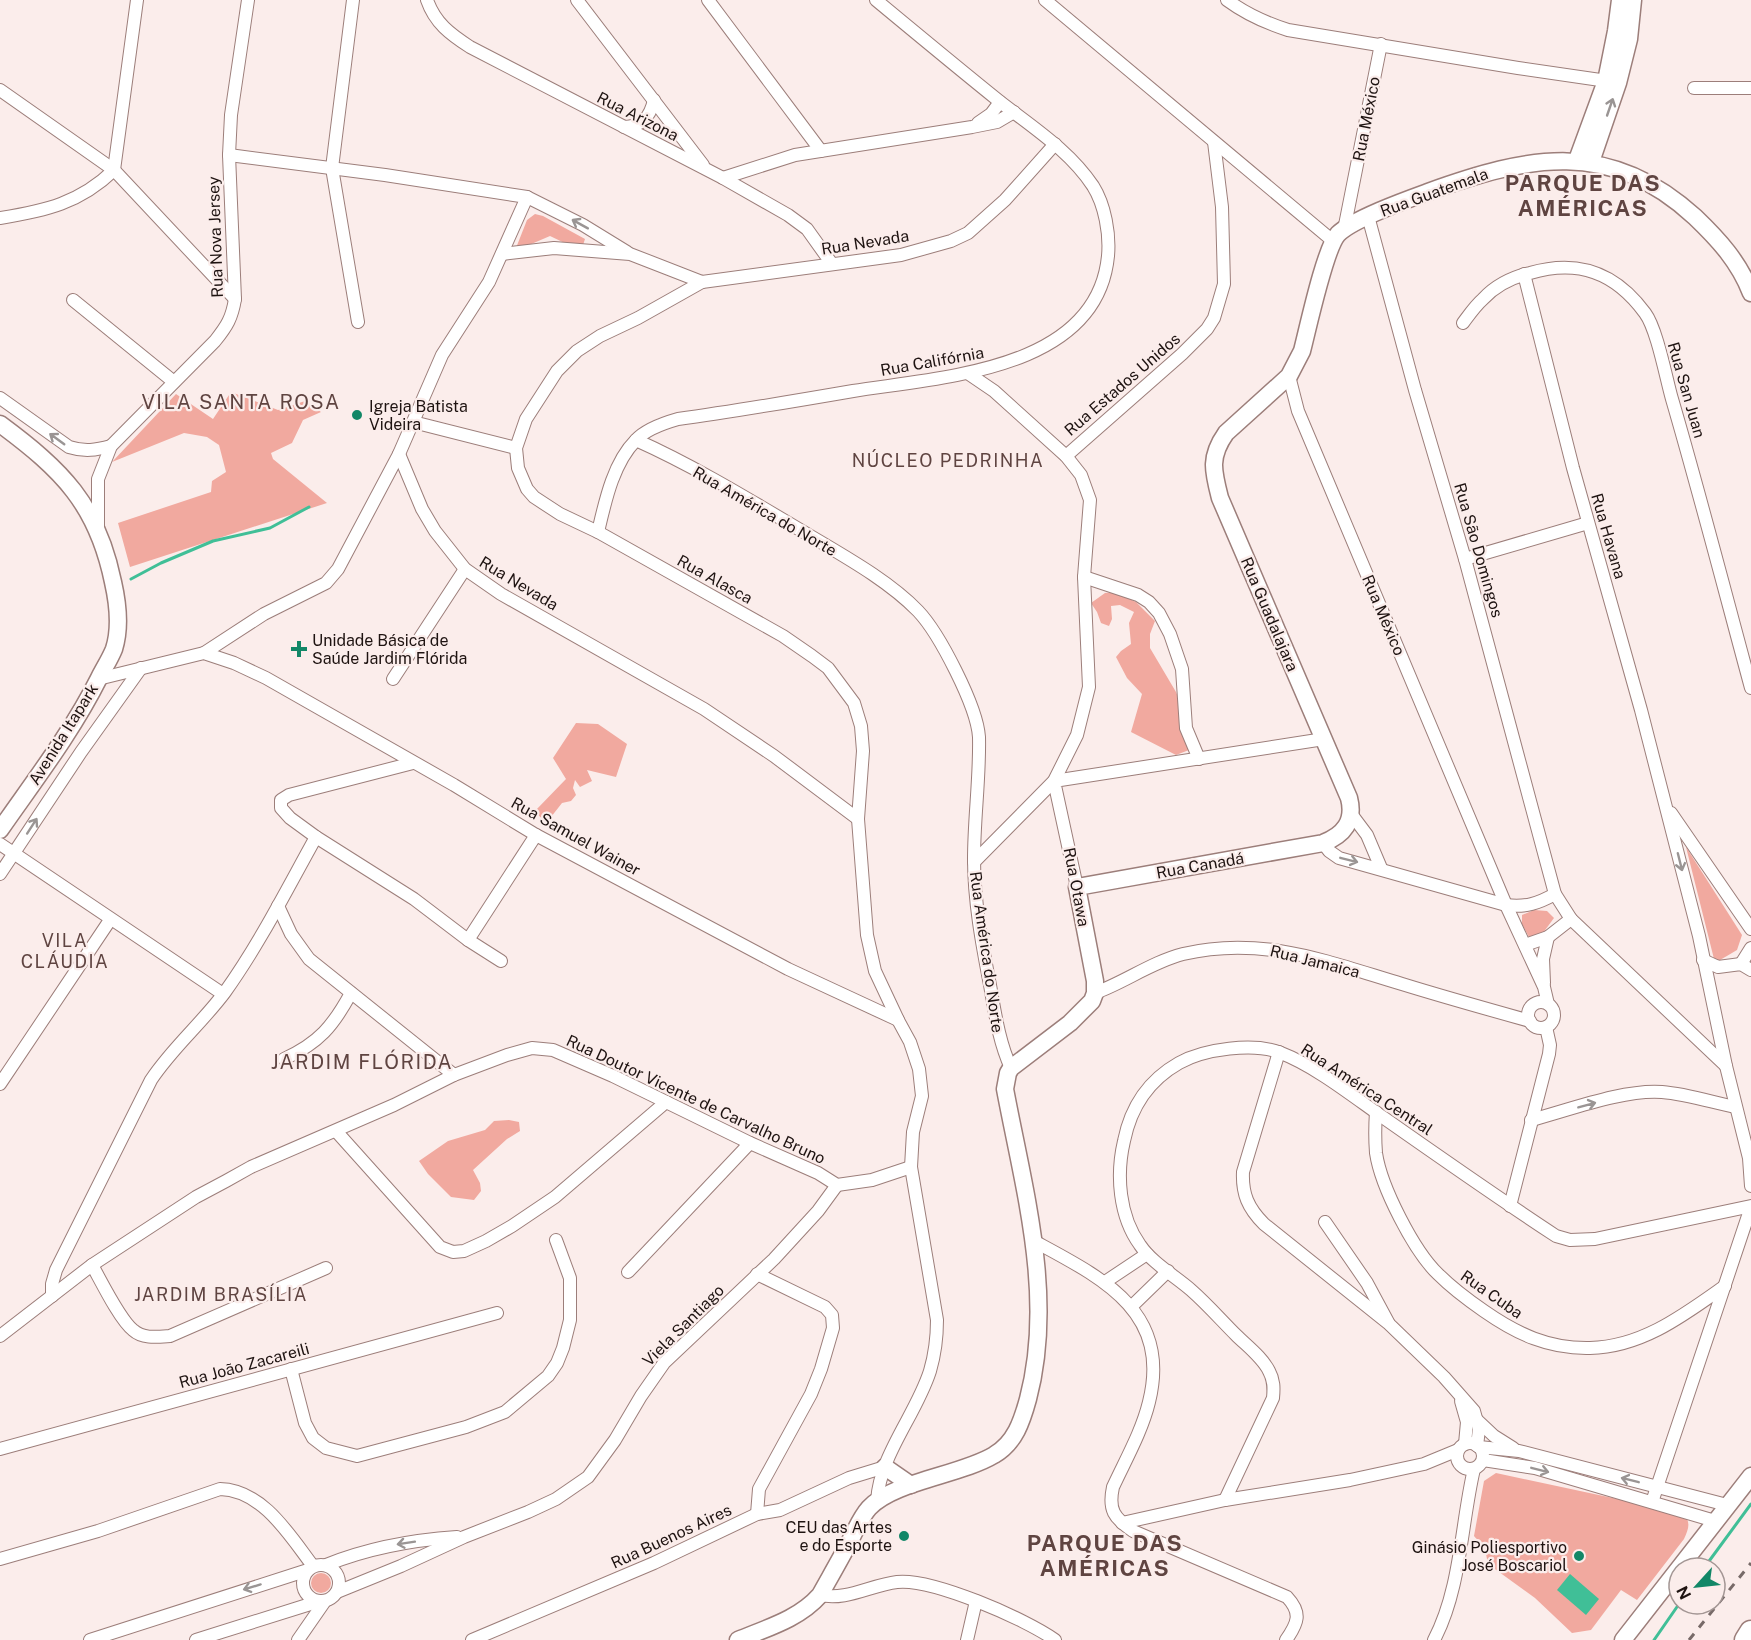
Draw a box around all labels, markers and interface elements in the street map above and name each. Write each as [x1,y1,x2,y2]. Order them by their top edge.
street label: Rua México [1349,75,1384,163]
street label: Rua Arizona [594,88,682,145]
one-way arrow [1605,98,1616,117]
street label: Rua Guatemala [1378,164,1491,221]
district label: PARQUE DAS AMÉRICAS [1505,170,1661,221]
street label: Rua Nova Jersey [204,176,227,298]
one-way arrow [572,218,589,230]
street label: Rua Nevada [820,226,910,259]
street label: Rua Estados Unidos [1061,329,1184,440]
street label: Rua San Juan [1664,340,1709,440]
street label: Rua Califórnia [879,343,985,380]
district label: VILA SANTA ROSA [141,390,341,414]
place label: Igreja Batista Videira [369,397,468,434]
marker: Igreja Batista Videira [350,408,364,422]
one-way arrow [49,432,65,445]
district label: NÚCLEO PEDRINHA [852,449,1044,471]
street label: Rua América do Norte [690,463,840,560]
street label: Rua São Domingos [1450,481,1507,620]
street label: Rua Havana [1587,491,1630,581]
street label: Rua Alasca [674,551,756,608]
street label: Rua Nevada [476,552,562,614]
street label: Rua Guadalajara [1237,554,1302,674]
street label: Rua México [1358,572,1409,658]
place label: Unidade Básica de Saúde Jardim Flórida [312,631,467,668]
marker: Unidade Básica de Saúde Jardim Flórida [290,640,308,658]
street label: Avenida Itapark [25,680,102,788]
street label: Rua Samuel Wainer [508,793,644,880]
one-way arrow [26,818,38,834]
street label: Rua Otawa [1060,846,1093,928]
street label: Rua Canadá [1155,848,1246,883]
one-way arrow [1674,852,1686,871]
one-way arrow [1339,855,1358,867]
street label: Rua América do Norte [966,870,1007,1034]
district label: VILA CLÁUDIA [21,930,109,972]
street label: Rua Jamaica [1268,941,1362,982]
street label: Rua Doutor Vicente de Carvalho Bruno [563,1031,828,1168]
street label: Rua América Central [1297,1040,1436,1139]
district label: JARDIM FLÓRIDA [271,1049,453,1074]
one-way arrow [1578,1099,1597,1110]
street label: Rua Cuba [1457,1266,1526,1323]
street label: Viela Santiago [639,1281,728,1370]
district label: JARDIM BRASÍLIA [134,1283,308,1305]
street label: Rua João Zacareili [177,1339,311,1392]
one-way arrow [1530,1465,1549,1477]
one-way arrow [1621,1474,1640,1485]
street label: Rua Buenos Aires [608,1500,734,1573]
place label: CEU das Artes e do Esporte [785,1518,892,1555]
marker: CEU das Artes e do Esporte [897,1529,911,1543]
district label: PARQUE DAS AMÉRICAS [1027,1530,1183,1581]
one-way arrow [397,1538,416,1549]
place label: Ginásio Poliesportivo José Boscariol [1412,1538,1567,1575]
marker: Ginásio Poliesportivo José Boscariol [1572,1549,1586,1563]
north arrow [1667,1556,1727,1616]
one-way arrow [243,1582,262,1593]
text: N [1673,1583,1695,1602]

